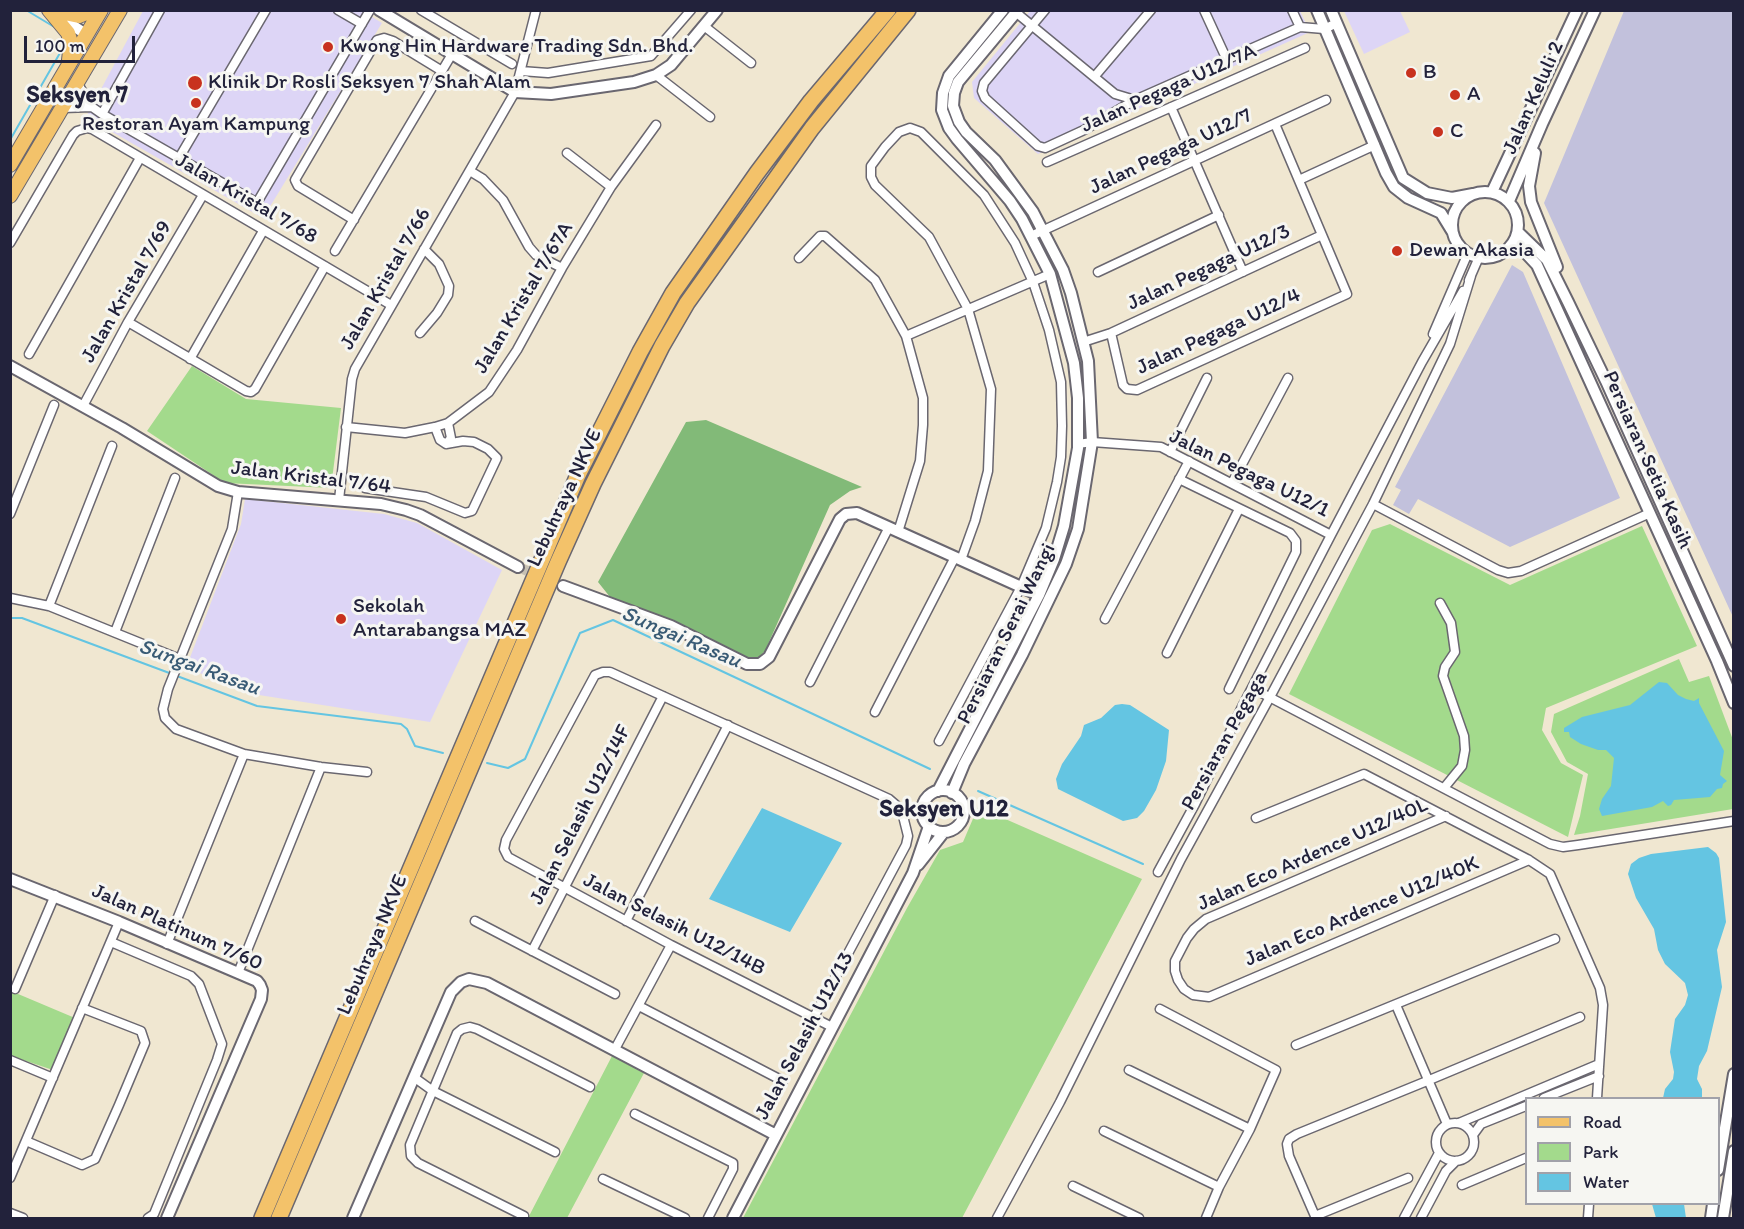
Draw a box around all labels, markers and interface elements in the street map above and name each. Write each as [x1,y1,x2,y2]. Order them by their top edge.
scale bar [27,24,138,62]
place label: Kwong Hin Hardware Trading Sdn. Bhd. [340,34,694,60]
text: 100 m [35,35,85,57]
street label: Jalan Keluli 2 [1498,38,1570,158]
street label: Jalan Pegaga U12/7A [1077,39,1261,139]
marker: Kwong Hin Hardware Trading Sdn. Bhd. [321,40,335,54]
place label: B [1423,60,1437,86]
marker: B [1404,66,1418,80]
place label: Klinik Dr Rosli Seksyen 7 Shah Alam [208,70,531,96]
marker: Klinik Dr Rosli Seksyen 7 Shah Alam [186,74,204,92]
district label: Seksyen 7 [26,82,128,110]
place label: A [1467,82,1480,108]
marker: A [1448,88,1462,102]
marker: Restoran Ayam Kampung [189,96,203,110]
street label: Jalan Pegaga U12/7 [1086,103,1256,201]
place label: Restoran Ayam Kampung [82,112,310,138]
place label: C [1450,119,1464,145]
marker: C [1431,125,1445,139]
street label: Jalan Kristal 7/68 [170,148,322,250]
street label: Jalan Kristal 7/66 [335,204,437,354]
street label: Jalan Kristal 7/69 [76,217,178,367]
street label: Jalan Kristal 7/67A [469,218,579,378]
street label: Jalan Pegaga U12/3 [1124,219,1294,317]
place label: Dewan Akasia [1409,238,1534,264]
marker: Dewan Akasia [1390,244,1404,258]
street label: Jalan Pegaga U12/4 [1133,283,1305,381]
street label: Persiaran Setia Kasih [1596,367,1698,553]
street label: Jalan Pegaga U12/1 [1165,424,1333,524]
street label: Lebuhraya NKVE [522,425,608,571]
street label: Jalan Kristal 7/64 [230,456,392,500]
street label: Persiaran Serai Wangi [952,540,1062,728]
place label: Sekolah Antarabangsa MAZ [353,594,526,644]
water label: Sungai Rasau [617,601,745,675]
marker: Sekolah Antarabangsa MAZ [334,612,348,626]
water label: Sungai Rasau [135,634,263,702]
street label: Persiaran Pegaga [1176,667,1274,815]
street label: Jalan Selasih U12/14F [525,721,637,909]
street label: Jalan Eco Ardence U12/40L [1194,793,1432,917]
district label: Seksyen U12 [879,796,1009,824]
street label: Jalan Eco Ardence U12/40K [1241,851,1483,973]
street label: Jalan Selasih U12/14B [579,868,769,982]
street label: Lebuhraya NKVE [332,871,414,1019]
street label: Jalan Platinum 7/60 [88,879,266,977]
street label: Jalan Selasih U12/13 [750,948,860,1124]
legend [1525,1097,1720,1205]
text: Road [1583,1111,1622,1133]
text: Park [1583,1141,1618,1163]
text: Water [1583,1171,1629,1193]

